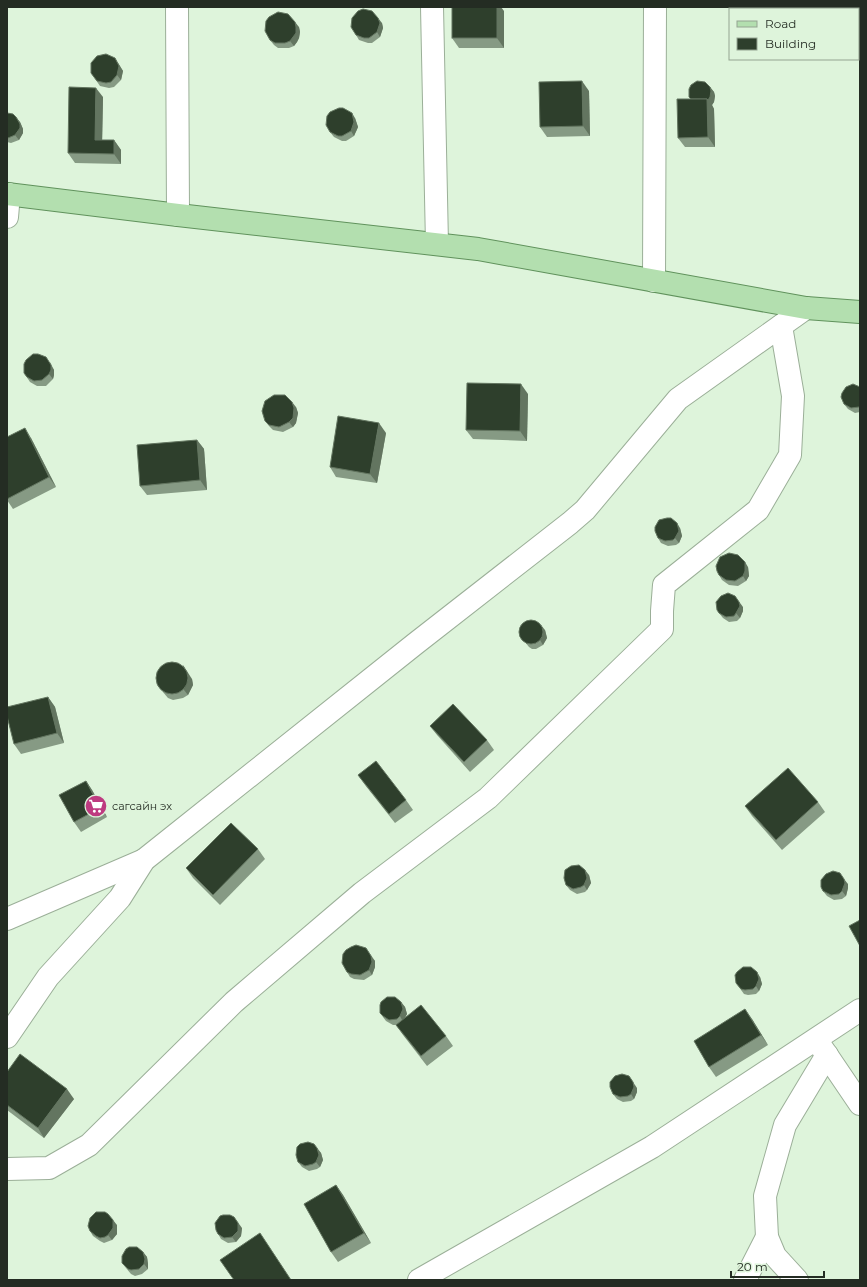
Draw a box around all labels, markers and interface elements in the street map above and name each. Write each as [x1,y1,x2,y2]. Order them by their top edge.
legend [729,8,859,60]
text: Road [765,16,796,31]
text: Building [765,36,816,51]
supermarket icon: сагсайн эх [83,793,109,819]
place label: сагсайн эх [112,799,172,813]
scale bar [731,1253,824,1279]
text: 20 m [737,1259,768,1274]

